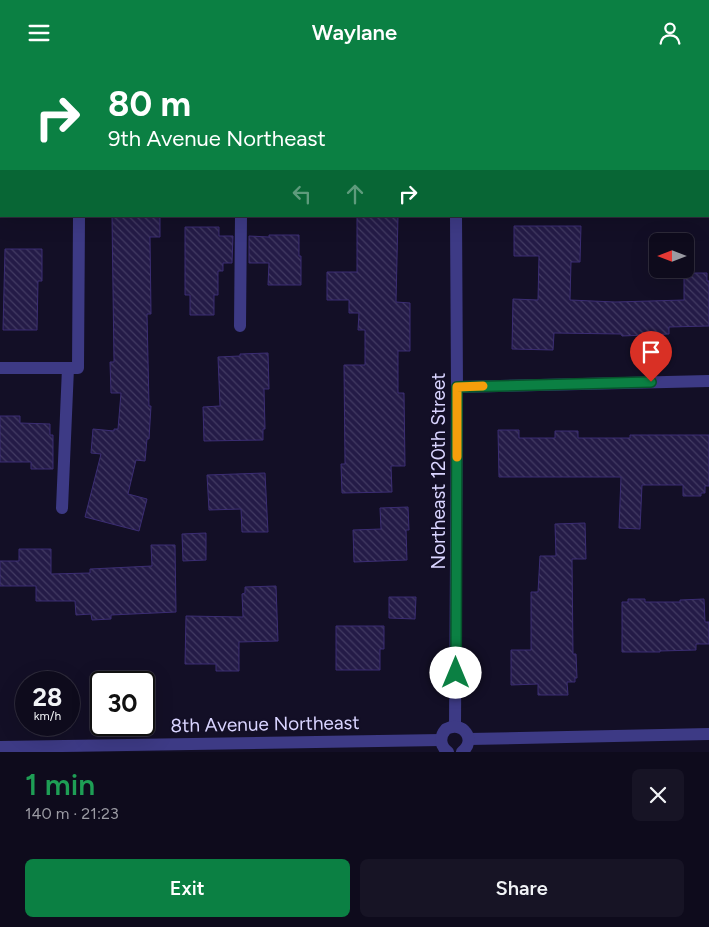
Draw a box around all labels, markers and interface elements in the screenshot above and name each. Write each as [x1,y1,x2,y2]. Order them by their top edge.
icon: menu [25,19,53,47]
text: Waylane [312,19,397,46]
icon: person [656,19,684,47]
text: 80 m [108,83,191,125]
icon: right [25,85,90,150]
text: 9th Avenue Northeast [108,125,326,152]
icon: left [288,180,316,208]
icon: ahead [341,180,369,208]
icon: right [394,180,422,208]
north arrow [649,233,694,277]
map controls [649,233,694,278]
pin [630,331,672,382]
icon: arrive [637,338,665,366]
street label: Northeast 120th Street [427,372,450,570]
position arrow [429,646,481,698]
speed limit sign: 30 [90,671,155,736]
text: 28 [33,682,62,712]
text: km/h [34,709,61,723]
street label: 8th Avenue Northeast [170,711,360,737]
text: 1 min [25,766,95,803]
button: close [632,769,684,821]
text: 140 m · 21:23 [25,804,119,823]
button: Exit [25,859,350,917]
button: Share [360,859,684,917]

